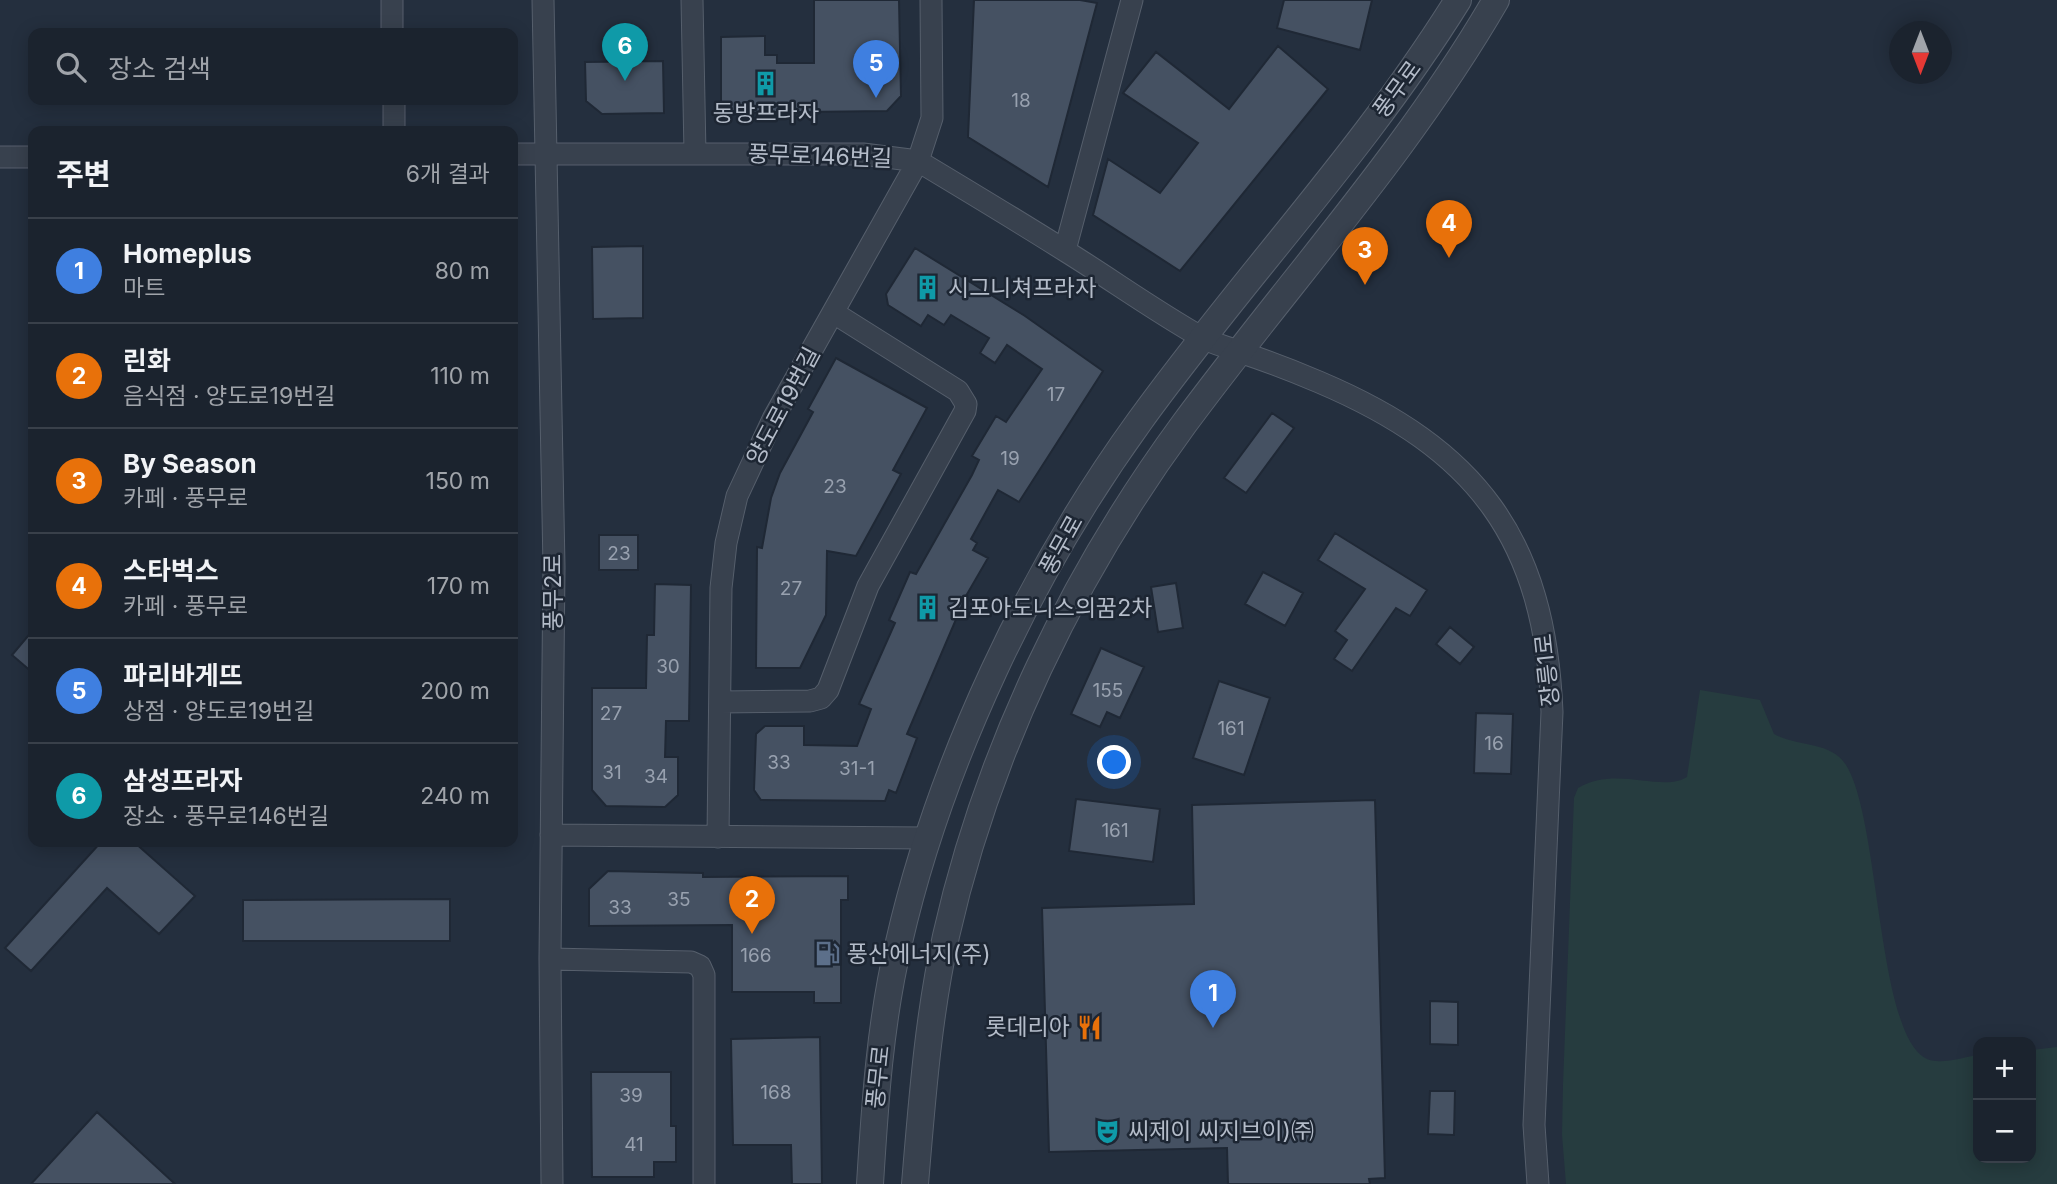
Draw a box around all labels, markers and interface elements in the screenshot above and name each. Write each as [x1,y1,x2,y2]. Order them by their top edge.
north arrow [1889,21,1952,84]
pin: 6 [602,23,648,81]
search box [28,28,518,105]
pin: 5 [853,40,899,98]
icon: search [52,48,90,86]
text: 장소 검색 [108,53,211,84]
street label: 풍무로 [1367,55,1427,123]
building icon: 동방프라자 [752,69,780,97]
house number: 18 [1011,89,1031,112]
place label: 동방프라자 [713,99,819,127]
street label: 풍무로146번길 [747,139,893,173]
text: 주변 [56,156,111,192]
text: 6개 결과 [406,160,490,188]
pin: 4 [1426,200,1472,258]
pin: 3 [1342,227,1388,285]
text: Homeplus [123,238,252,269]
text: 1 [74,257,84,285]
text: 80 m [435,257,490,285]
text: 마트 [123,274,165,302]
building icon: 시그니쳐프라자 [914,274,942,302]
place label: 시그니쳐프라자 [948,274,1096,302]
street label: 양도로19번길 [740,342,826,470]
text: 린화 [123,345,171,376]
text: 2 [72,362,86,390]
text: 110 m [430,362,490,390]
text: 음식점 · 양도로19번길 [123,382,335,410]
house number: 17 [1047,383,1065,406]
house number: 19 [1000,447,1020,470]
text: By Season [123,448,257,479]
text: 3 [72,467,86,495]
text: 150 m [426,467,490,495]
house number: 23 [823,475,847,498]
text: 카페 · 풍무로 [123,484,248,512]
street label: 풍무로 [1033,510,1089,580]
house number: 23 [607,542,631,565]
street label: 풍무2로 [539,553,567,631]
text: 스타벅스 [123,555,219,586]
text: 4 [71,572,87,600]
text: 170 m [427,572,490,600]
house number: 27 [780,577,802,600]
text: 카페 · 풍무로 [123,592,248,620]
building icon: 김포아도니스의꿈2차 [914,594,942,622]
place label: 김포아도니스의꿈2차 [948,594,1152,622]
street label: 장릉1로 [1529,632,1565,708]
house number: 30 [656,655,680,678]
text: 파리바게뜨 [123,660,243,691]
text: 5 [72,677,86,705]
text: 200 m [420,677,490,705]
house number: 155 [1093,679,1123,702]
text: 상점 · 양도로19번길 [123,697,314,725]
house number: 27 [600,702,622,725]
house number: 161 [1217,717,1245,740]
house number: 16 [1484,732,1504,755]
your location [1097,745,1131,779]
house number: 33 [767,751,791,774]
house number: 31-1 [839,757,875,780]
house number: 31 [602,761,622,784]
text: 삼성프라자 [123,765,243,796]
house number: 34 [644,765,668,788]
text: 6 [72,782,86,810]
text: 240 m [420,782,490,810]
text: 장소 · 풍무로146번길 [123,802,329,830]
house number: 161 [1101,819,1129,842]
pin: 2 [729,876,775,934]
house number: 35 [667,888,691,911]
house number: 33 [608,896,632,919]
fuel station icon: 풍산에너지(주) [813,940,841,968]
place label: 풍산에너지(주) [847,940,991,968]
house number: 166 [740,944,772,967]
pin: 1 [1190,970,1236,1028]
place label: 롯데리아 [985,1013,1070,1041]
restaurant icon: 롯데리아 [1076,1013,1104,1041]
map controls [1973,1037,2036,1163]
button: + [1973,1037,2036,1100]
street label: 풍무로 [861,1044,895,1110]
house number: 168 [760,1081,792,1104]
house number: 39 [619,1084,643,1107]
button: − [1973,1100,2036,1163]
theatre icon: 씨제이 씨지브이)㈜ [1094,1117,1122,1145]
place label: 씨제이 씨지브이)㈜ [1128,1117,1314,1145]
house number: 41 [624,1133,644,1156]

